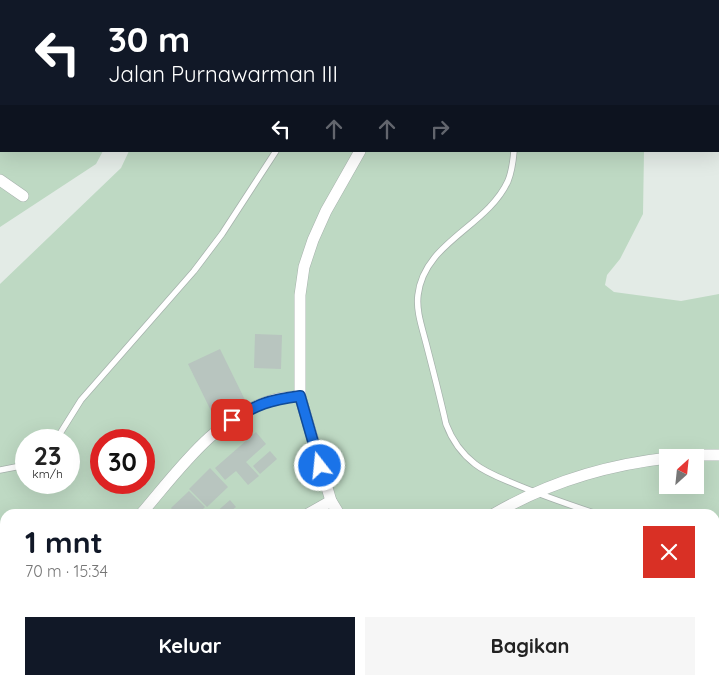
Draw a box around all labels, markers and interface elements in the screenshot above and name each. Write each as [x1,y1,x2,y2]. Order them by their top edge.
text: 30 m [108,17,190,61]
icon: left [25,20,90,85]
text: Jalan Purnawarman III [108,60,338,88]
icon: left [267,115,295,143]
icon: ahead [320,115,348,143]
icon: ahead [373,115,401,143]
icon: right [426,115,454,143]
pin [211,399,253,441]
icon: arrive [218,406,246,434]
speed limit sign: 30 [90,429,155,494]
position arrow [293,439,345,491]
text: 23 [34,440,61,471]
north arrow [659,449,704,494]
map controls [659,449,704,494]
text: km/h [32,466,63,481]
text: 1 mnt [25,523,103,561]
button: close [643,526,695,578]
text: 70 m · 15:34 [25,561,108,581]
button: Keluar [25,617,355,675]
button: Bagikan [365,617,695,675]

